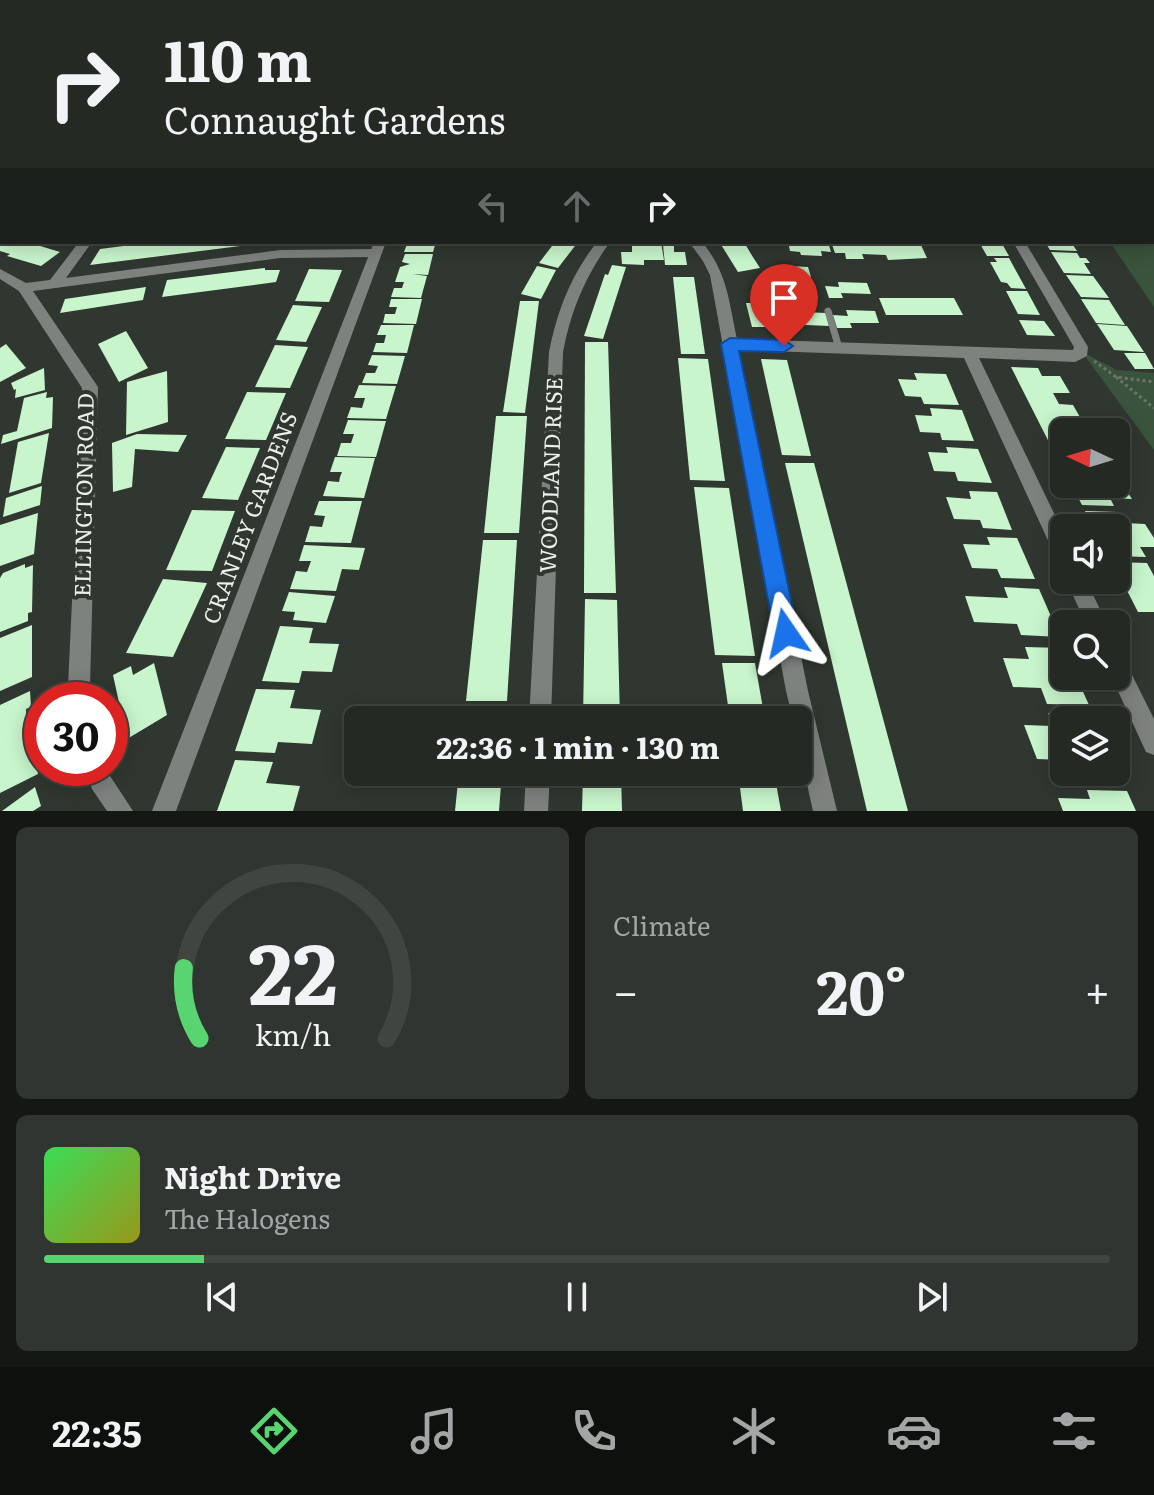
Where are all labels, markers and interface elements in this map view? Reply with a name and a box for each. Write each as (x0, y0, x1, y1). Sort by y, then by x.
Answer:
text: 110 m (164, 16, 312, 99)
icon: right (32, 32, 136, 136)
text: Connaught Gardens (164, 92, 505, 145)
icon: left (471, 184, 515, 228)
icon: ahead (555, 184, 599, 228)
icon: right (639, 184, 683, 228)
pin (750, 264, 818, 346)
icon: arrive (762, 276, 806, 320)
street label: WOODLAND RISE (530, 377, 569, 573)
street label: ELLINGTON ROAD (64, 393, 101, 597)
street label: CRANLEY GARDENS (193, 407, 304, 628)
north arrow (1050, 418, 1130, 498)
map controls (1050, 418, 1130, 786)
button: sound (1050, 514, 1130, 594)
position arrow (744, 591, 828, 675)
button: search (1050, 610, 1130, 690)
speed limit sign: 30 (24, 682, 128, 786)
button: layers (1050, 706, 1130, 786)
text: 22:36 · 1 min · 130 m (436, 724, 720, 768)
text: Climate (613, 905, 711, 944)
text: 22 (248, 907, 337, 1031)
text: 20° (816, 944, 907, 1033)
text: − (613, 956, 639, 1022)
text: + (1084, 956, 1110, 1022)
text: km/h (254, 1012, 331, 1055)
text: Night Drive (164, 1154, 341, 1198)
text: The Halogens (164, 1198, 330, 1237)
icon: previous (200, 1275, 244, 1319)
icon: pause (555, 1275, 599, 1319)
icon: next (910, 1275, 954, 1319)
icon: directions (246, 1403, 302, 1459)
icon: music (406, 1403, 462, 1459)
icon: phone (566, 1403, 622, 1459)
icon: climate (726, 1403, 782, 1459)
icon: car (886, 1403, 942, 1459)
icon: filters (1046, 1403, 1102, 1459)
text: 22:35 (52, 1405, 142, 1458)

